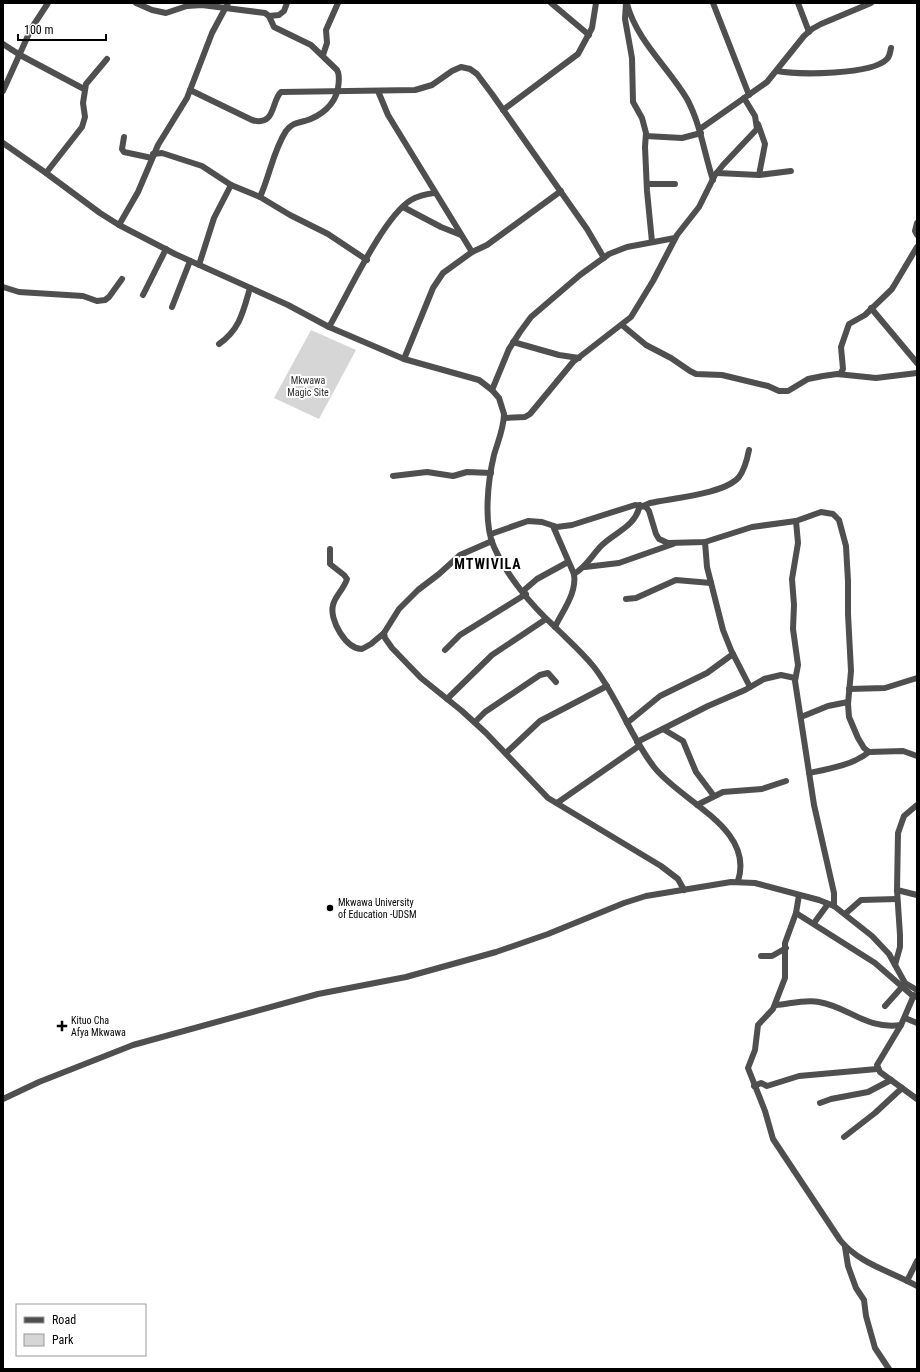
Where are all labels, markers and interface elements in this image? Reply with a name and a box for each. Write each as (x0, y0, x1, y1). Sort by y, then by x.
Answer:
scale bar (18, 16, 106, 42)
text: 100 m (24, 23, 54, 37)
park label: Mkwawa Magic Site (287, 375, 329, 398)
district label: MTWIVILA (454, 556, 522, 572)
place label: Mkwawa University of Education -UDSM (338, 897, 417, 920)
marker: Mkwawa University of Education -UDSM (325, 903, 335, 913)
place label: Kituo Cha Afya Mkwawa (71, 1015, 126, 1038)
marker: Kituo Cha Afya Mkwawa (56, 1020, 68, 1032)
legend (16, 1304, 146, 1356)
text: Road (52, 1313, 76, 1327)
text: Park (52, 1333, 74, 1347)

